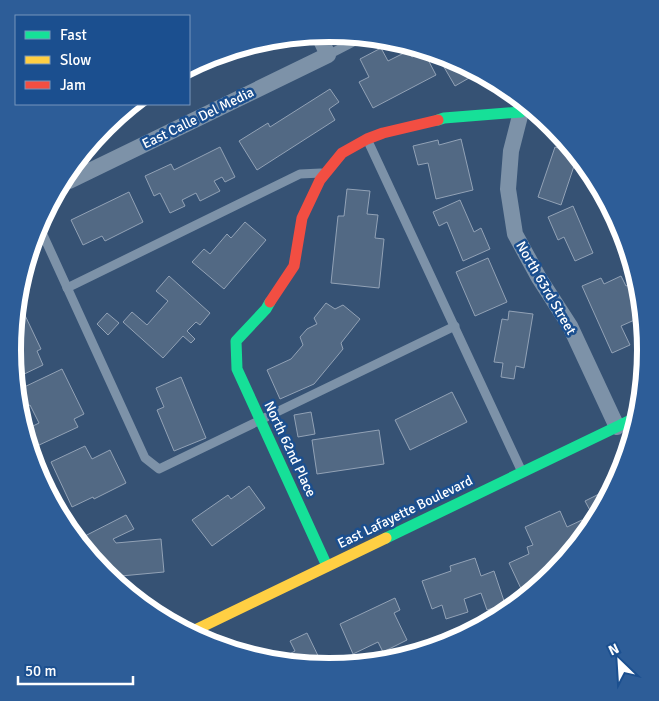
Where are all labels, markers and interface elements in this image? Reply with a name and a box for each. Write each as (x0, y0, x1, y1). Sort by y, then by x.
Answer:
legend (15, 15, 190, 105)
text: Fast (60, 26, 87, 44)
text: Slow (60, 51, 91, 69)
text: Jam (60, 76, 86, 94)
street label: East Calle Del Media (139, 84, 257, 152)
street label: North 63rd Street (512, 238, 580, 338)
street label: North 62nd Place (260, 398, 320, 500)
street label: East Lafayette Boulevard (335, 472, 475, 552)
north arrow (594, 636, 644, 686)
text: N (606, 640, 622, 659)
scale bar (18, 654, 132, 686)
text: 50 m (25, 662, 56, 680)

